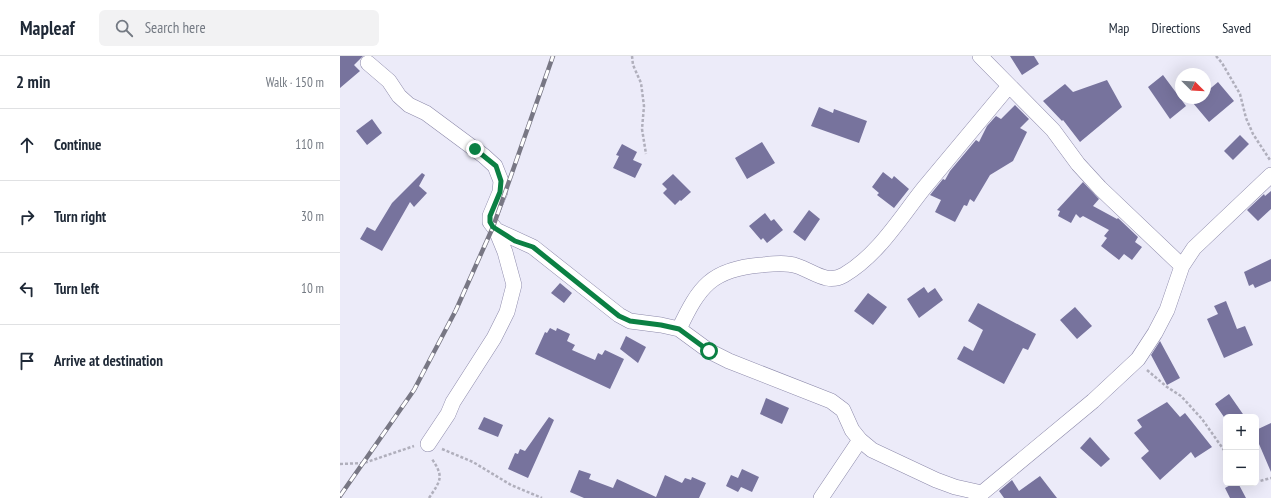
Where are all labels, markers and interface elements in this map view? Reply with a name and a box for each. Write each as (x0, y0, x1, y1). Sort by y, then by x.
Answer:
search box (99, 10, 379, 46)
text: Mapleaf (20, 16, 75, 40)
icon: search (113, 17, 135, 39)
text: Search here (145, 18, 206, 37)
text: Map (1109, 19, 1129, 37)
text: Directions (1151, 19, 1200, 37)
text: Saved (1222, 19, 1251, 37)
north arrow (1175, 68, 1211, 104)
text: 2 min (16, 71, 50, 93)
text: Walk · 150 m (266, 74, 324, 91)
icon: ahead (16, 134, 38, 156)
text: Continue (54, 135, 101, 154)
text: 110 m (295, 136, 324, 153)
route end (466, 140, 484, 158)
icon: right (16, 206, 38, 228)
text: Turn right (54, 207, 106, 226)
text: 30 m (301, 208, 324, 225)
icon: left (16, 278, 38, 300)
text: Turn left (54, 279, 99, 298)
text: 10 m (301, 280, 324, 297)
route start (700, 342, 718, 360)
icon: arrive (16, 350, 38, 372)
text: Arrive at destination (54, 351, 163, 370)
map controls (1223, 414, 1259, 486)
button: + (1223, 414, 1259, 450)
button: − (1223, 450, 1259, 486)

